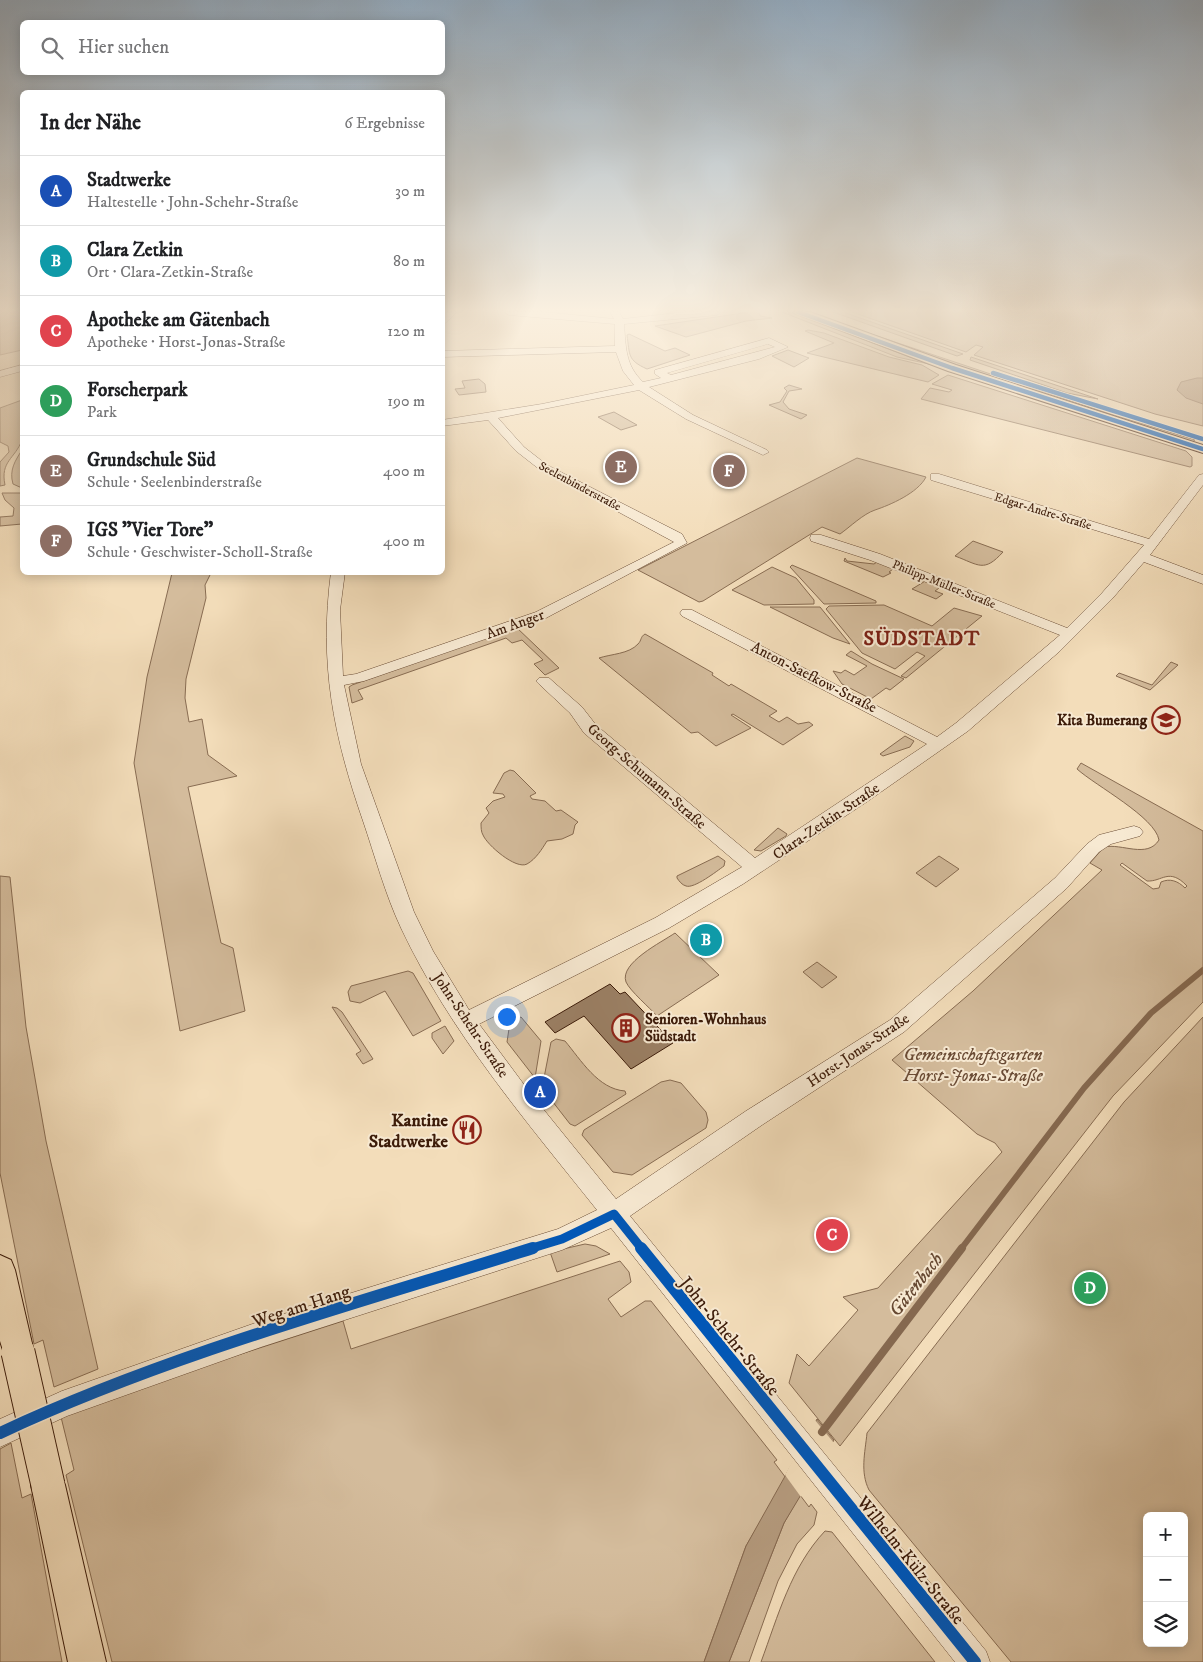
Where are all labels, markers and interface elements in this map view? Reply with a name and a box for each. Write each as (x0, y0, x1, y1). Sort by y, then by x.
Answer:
search box (20, 20, 445, 75)
icon: search (38, 34, 66, 62)
text: Hier suchen (78, 36, 169, 59)
text: In der Nähe (40, 110, 141, 136)
text: 6 Ergebnisse (344, 113, 425, 133)
text: Stadtwerke (87, 169, 171, 192)
text: A (51, 181, 61, 201)
text: 30 m (395, 181, 425, 201)
text: Haltestelle · John-Schehr-Straße (87, 192, 298, 212)
text: Clara Zetkin (87, 239, 183, 262)
text: B (51, 251, 61, 271)
text: 80 m (393, 251, 425, 271)
text: Ort · Clara-Zetkin-Straße (87, 262, 253, 282)
text: Apotheke am Gätenbach (87, 309, 270, 332)
text: C (51, 321, 61, 341)
text: 120 m (387, 321, 425, 341)
text: Apotheke · Horst-Jonas-Straße (87, 332, 285, 352)
text: Forscherpark (87, 379, 188, 402)
text: D (50, 391, 62, 411)
text: 190 m (387, 391, 425, 411)
text: Park (87, 402, 117, 422)
pin: E (605, 448, 637, 486)
text: Grundschule Süd (87, 449, 216, 472)
pin: F (713, 452, 745, 490)
street label: Seelenbinderstraße (536, 458, 624, 514)
text: E (50, 461, 62, 481)
text: 400 m (383, 461, 425, 481)
text: Schule · Seelenbinderstraße (87, 472, 262, 492)
street label: Edgar-Andre-Straße (992, 490, 1093, 533)
text: IGS "Vier Tore" (87, 519, 213, 542)
text: F (51, 531, 61, 551)
text: 400 m (383, 531, 425, 551)
text: Schule · Geschwister-Scholl-Straße (87, 542, 313, 562)
street label: Philipp-Müller-Straße (890, 557, 998, 612)
street label: Am Anger (483, 605, 547, 644)
district label: SÜDSTADT (864, 626, 980, 652)
street label: Anton-Saefkow-Straße (748, 637, 880, 717)
school or university icon: Kita Bumerang (1151, 705, 1181, 735)
place label: Kita Bumerang (1057, 711, 1148, 730)
street label: Georg-Schumann-Straße (583, 719, 710, 833)
street label: Clara-Zetkin-Straße (769, 779, 883, 864)
pin: B (690, 921, 722, 959)
street label: John-Schehr-Straße (427, 968, 513, 1081)
your location (494, 1004, 520, 1030)
street label: Horst-Jonas-Straße (804, 1009, 913, 1092)
place label: Senioren-Wohnhaus Südstadt (645, 1010, 766, 1046)
building icon: Senioren-Wohnhaus Südstadt (611, 1013, 641, 1043)
park label: Gemeinschaftsgarten Horst-Jonas-Straße (902, 1044, 1043, 1087)
pin: A (524, 1073, 556, 1111)
place label: Kantine Stadtwerke (369, 1110, 449, 1153)
restaurant icon: Kantine Stadtwerke (452, 1115, 482, 1145)
pin: C (816, 1216, 848, 1254)
water label: Gätenbach (884, 1248, 948, 1321)
pin: D (1074, 1269, 1106, 1307)
street label: John-Schehr-Straße (673, 1271, 784, 1401)
street label: Weg am Hang (249, 1281, 353, 1333)
street label: Wilhelm-Külz-Straße (851, 1491, 969, 1629)
map controls (1143, 1512, 1188, 1647)
button: + (1143, 1512, 1188, 1557)
button: − (1143, 1557, 1188, 1602)
button: layers (1143, 1602, 1188, 1647)

